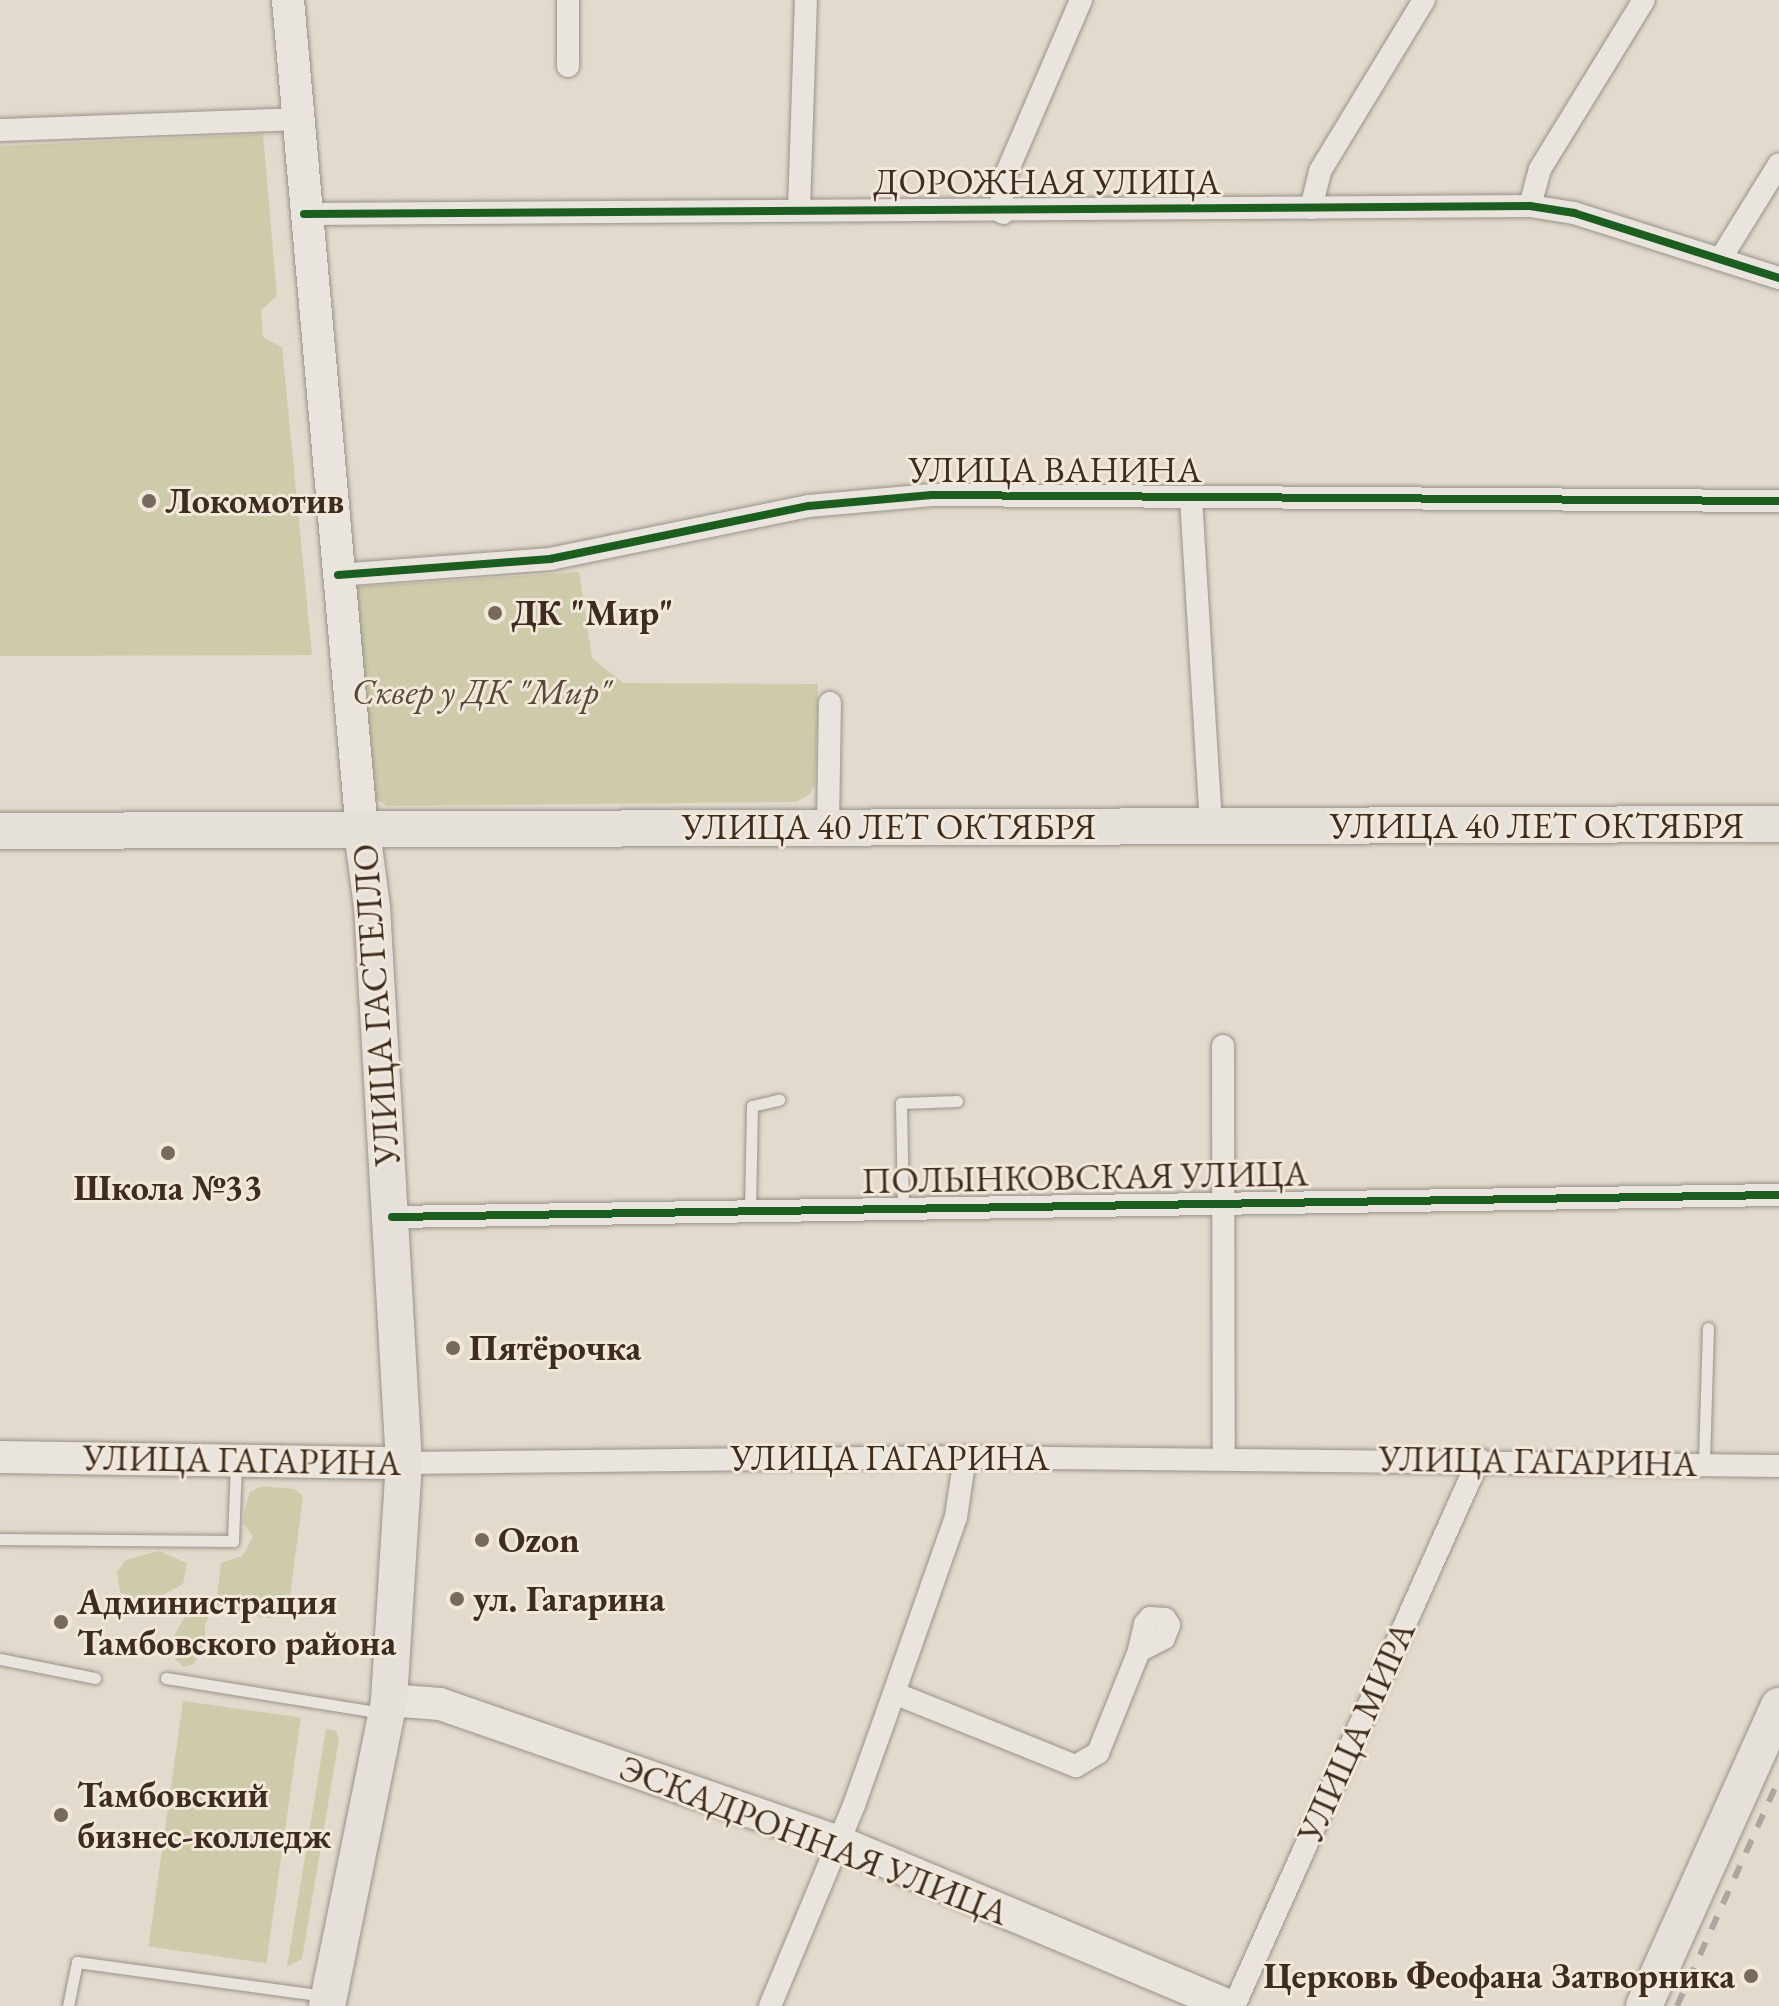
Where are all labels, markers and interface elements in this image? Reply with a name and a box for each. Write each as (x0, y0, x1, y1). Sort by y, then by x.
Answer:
street label: ДОРОЖНАЯ УЛИЦА (873, 160, 1221, 204)
street label: УЛИЦА ВАНИНА (908, 448, 1202, 492)
place label: Локомотив (165, 479, 344, 523)
marker: Локомотив (140, 492, 158, 510)
place label: ДК "Мир" (511, 591, 673, 635)
marker: ДК "Мир" (486, 604, 504, 622)
park label: Сквер у ДК "Мир" (352, 670, 610, 714)
street label: УЛИЦА 40 ЛЕТ ОКТЯБРЯ (1330, 804, 1744, 848)
street label: УЛИЦА 40 ЛЕТ ОКТЯБРЯ (682, 805, 1096, 849)
street label: УЛИЦА ГАСТЕЛЛО (343, 842, 409, 1168)
marker: Школа №33 (159, 1144, 177, 1162)
street label: ПОЛЫНКОВСКАЯ УЛИЦА (861, 1152, 1309, 1202)
place label: Школа №33 (74, 1166, 262, 1210)
place label: Пятёрочка (469, 1326, 641, 1370)
marker: Пятёрочка (444, 1339, 462, 1357)
street label: УЛИЦА ГАГАРИНА (82, 1436, 402, 1484)
street label: УЛИЦА ГАГАРИНА (731, 1436, 1049, 1480)
street label: УЛИЦА ГАГАРИНА (1378, 1437, 1698, 1485)
place label: Ozon (498, 1518, 580, 1562)
marker: Ozon (473, 1531, 491, 1549)
place label: ул. Гагарина (473, 1577, 665, 1621)
place label: Администрация Тамбовского района (77, 1579, 396, 1664)
marker: ул. Гагарина (448, 1590, 466, 1608)
marker: Администрация Тамбовского района (52, 1613, 70, 1631)
street label: УЛИЦА МИРА (1288, 1615, 1424, 1849)
street label: ЭСКАДРОННАЯ УЛИЦА (614, 1746, 1014, 1934)
place label: Тамбовский бизнес-колледж (77, 1772, 332, 1857)
marker: Тамбовский бизнес-колледж (52, 1806, 70, 1824)
place label: Церковь Феофана Затворника (1263, 1954, 1735, 1998)
marker: Церковь Феофана Затворника (1742, 1967, 1760, 1985)

